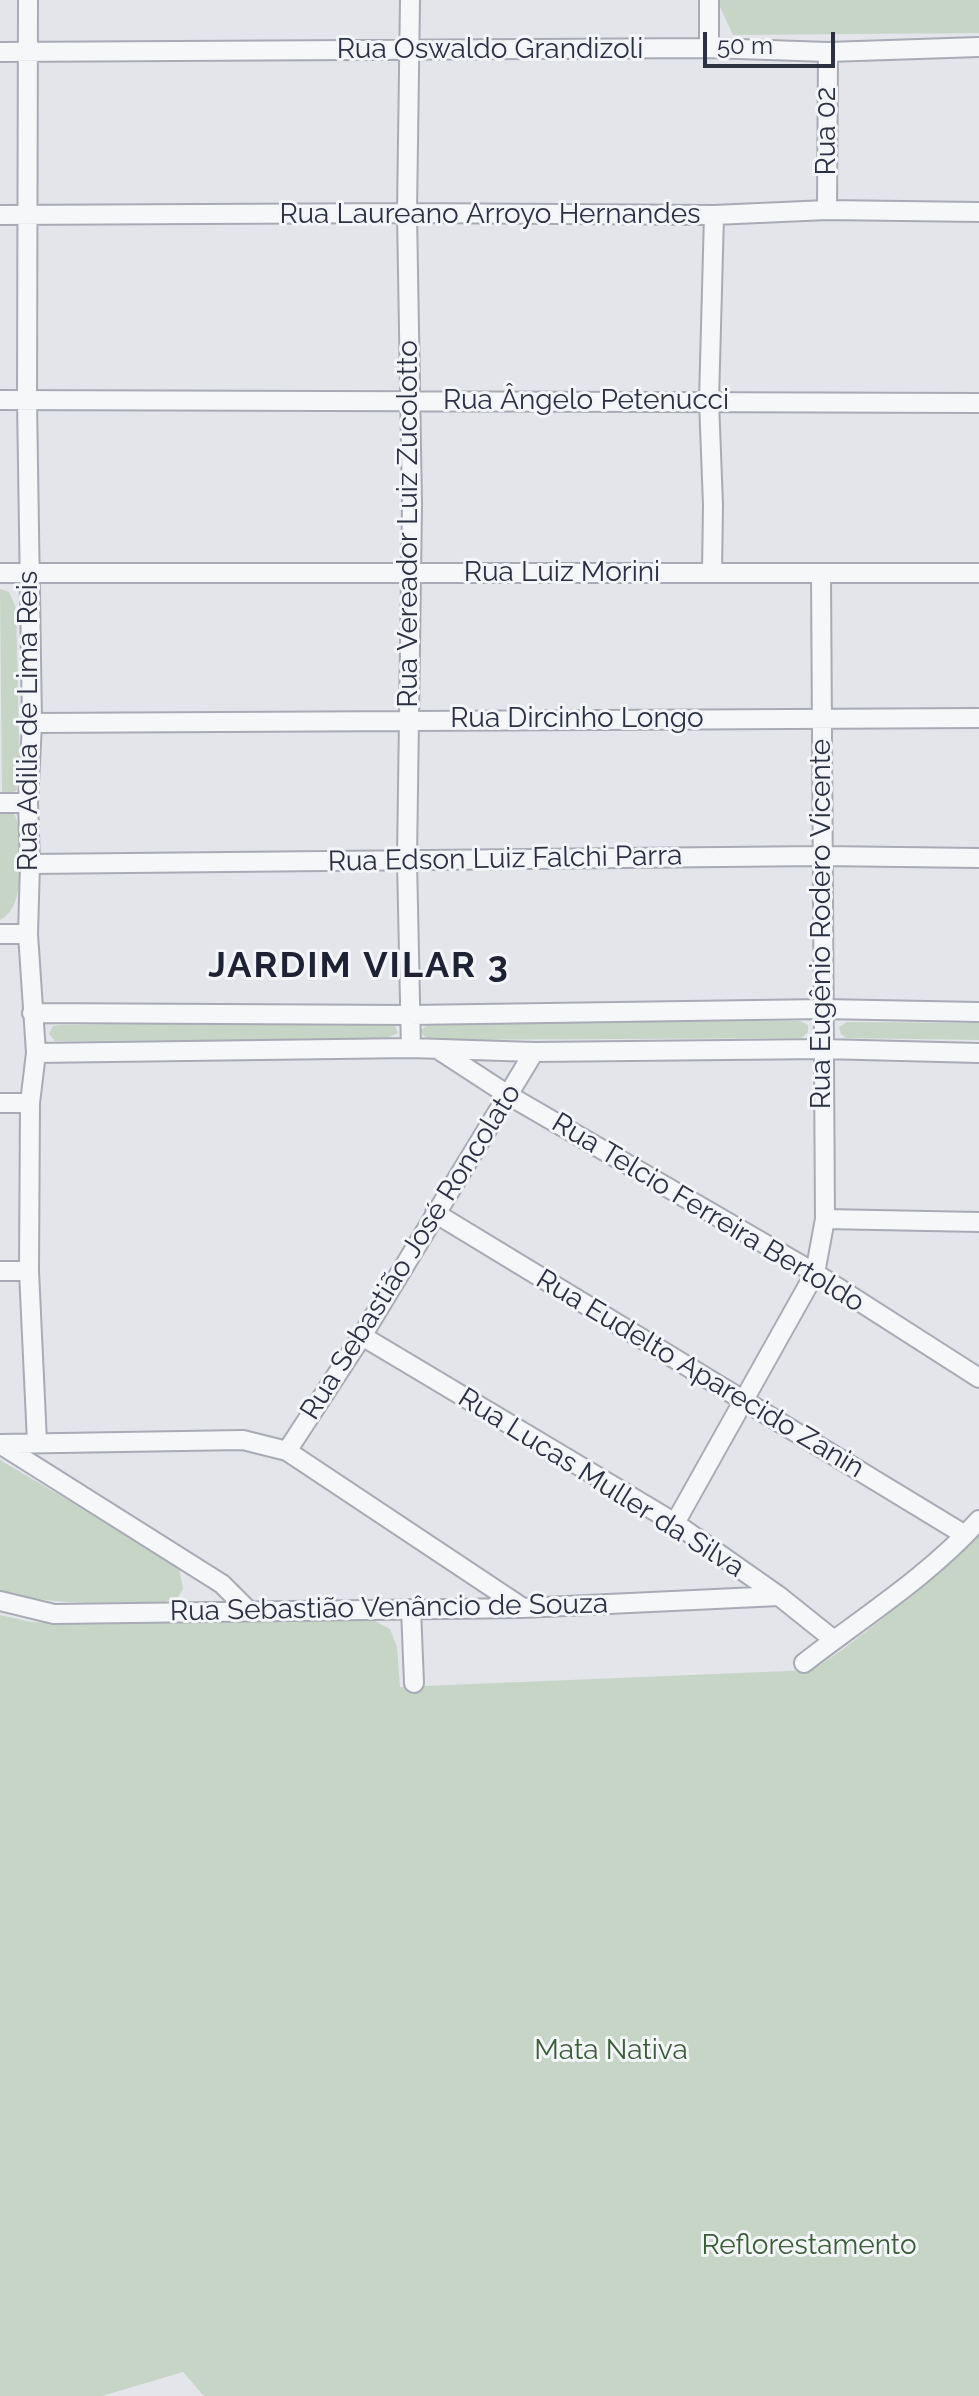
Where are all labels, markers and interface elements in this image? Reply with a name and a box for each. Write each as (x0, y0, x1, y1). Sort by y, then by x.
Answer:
scale bar (707, 16, 839, 66)
text: 50 m (717, 31, 773, 60)
street label: Rua Oswaldo Grandizoli (337, 33, 643, 67)
street label: Rua 02 (810, 87, 844, 175)
street label: Rua Laureano Arroyo Hernandes (279, 198, 701, 232)
street label: Rua Vereador Luiz Zucolotto (392, 340, 426, 708)
street label: Rua Ângelo Petenucci (443, 384, 729, 418)
street label: Rua Luiz Morini (464, 556, 660, 590)
street label: Rua Adilia de Lima Reis (12, 571, 46, 871)
street label: Rua Dircinho Longo (450, 702, 704, 736)
street label: Rua Eugênio Rodero Vicente (805, 739, 839, 1109)
street label: Rua Edson Luiz Falchi Parra (327, 839, 683, 879)
district label: JARDIM VILAR 3 (208, 944, 510, 988)
street label: Rua Sebastião José Roncolato (294, 1078, 528, 1426)
street label: Rua Telcio Ferreira Bertoldo (546, 1106, 870, 1320)
street label: Rua Eudelto Aparecido Zanin (530, 1263, 870, 1485)
street label: Rua Lucas Muller da Silva (452, 1381, 750, 1585)
street label: Rua Sebastião Venâncio de Souza (170, 1587, 608, 1629)
park label: Mata Nativa (534, 2034, 688, 2068)
park label: Reflorestamento (701, 2229, 917, 2263)

